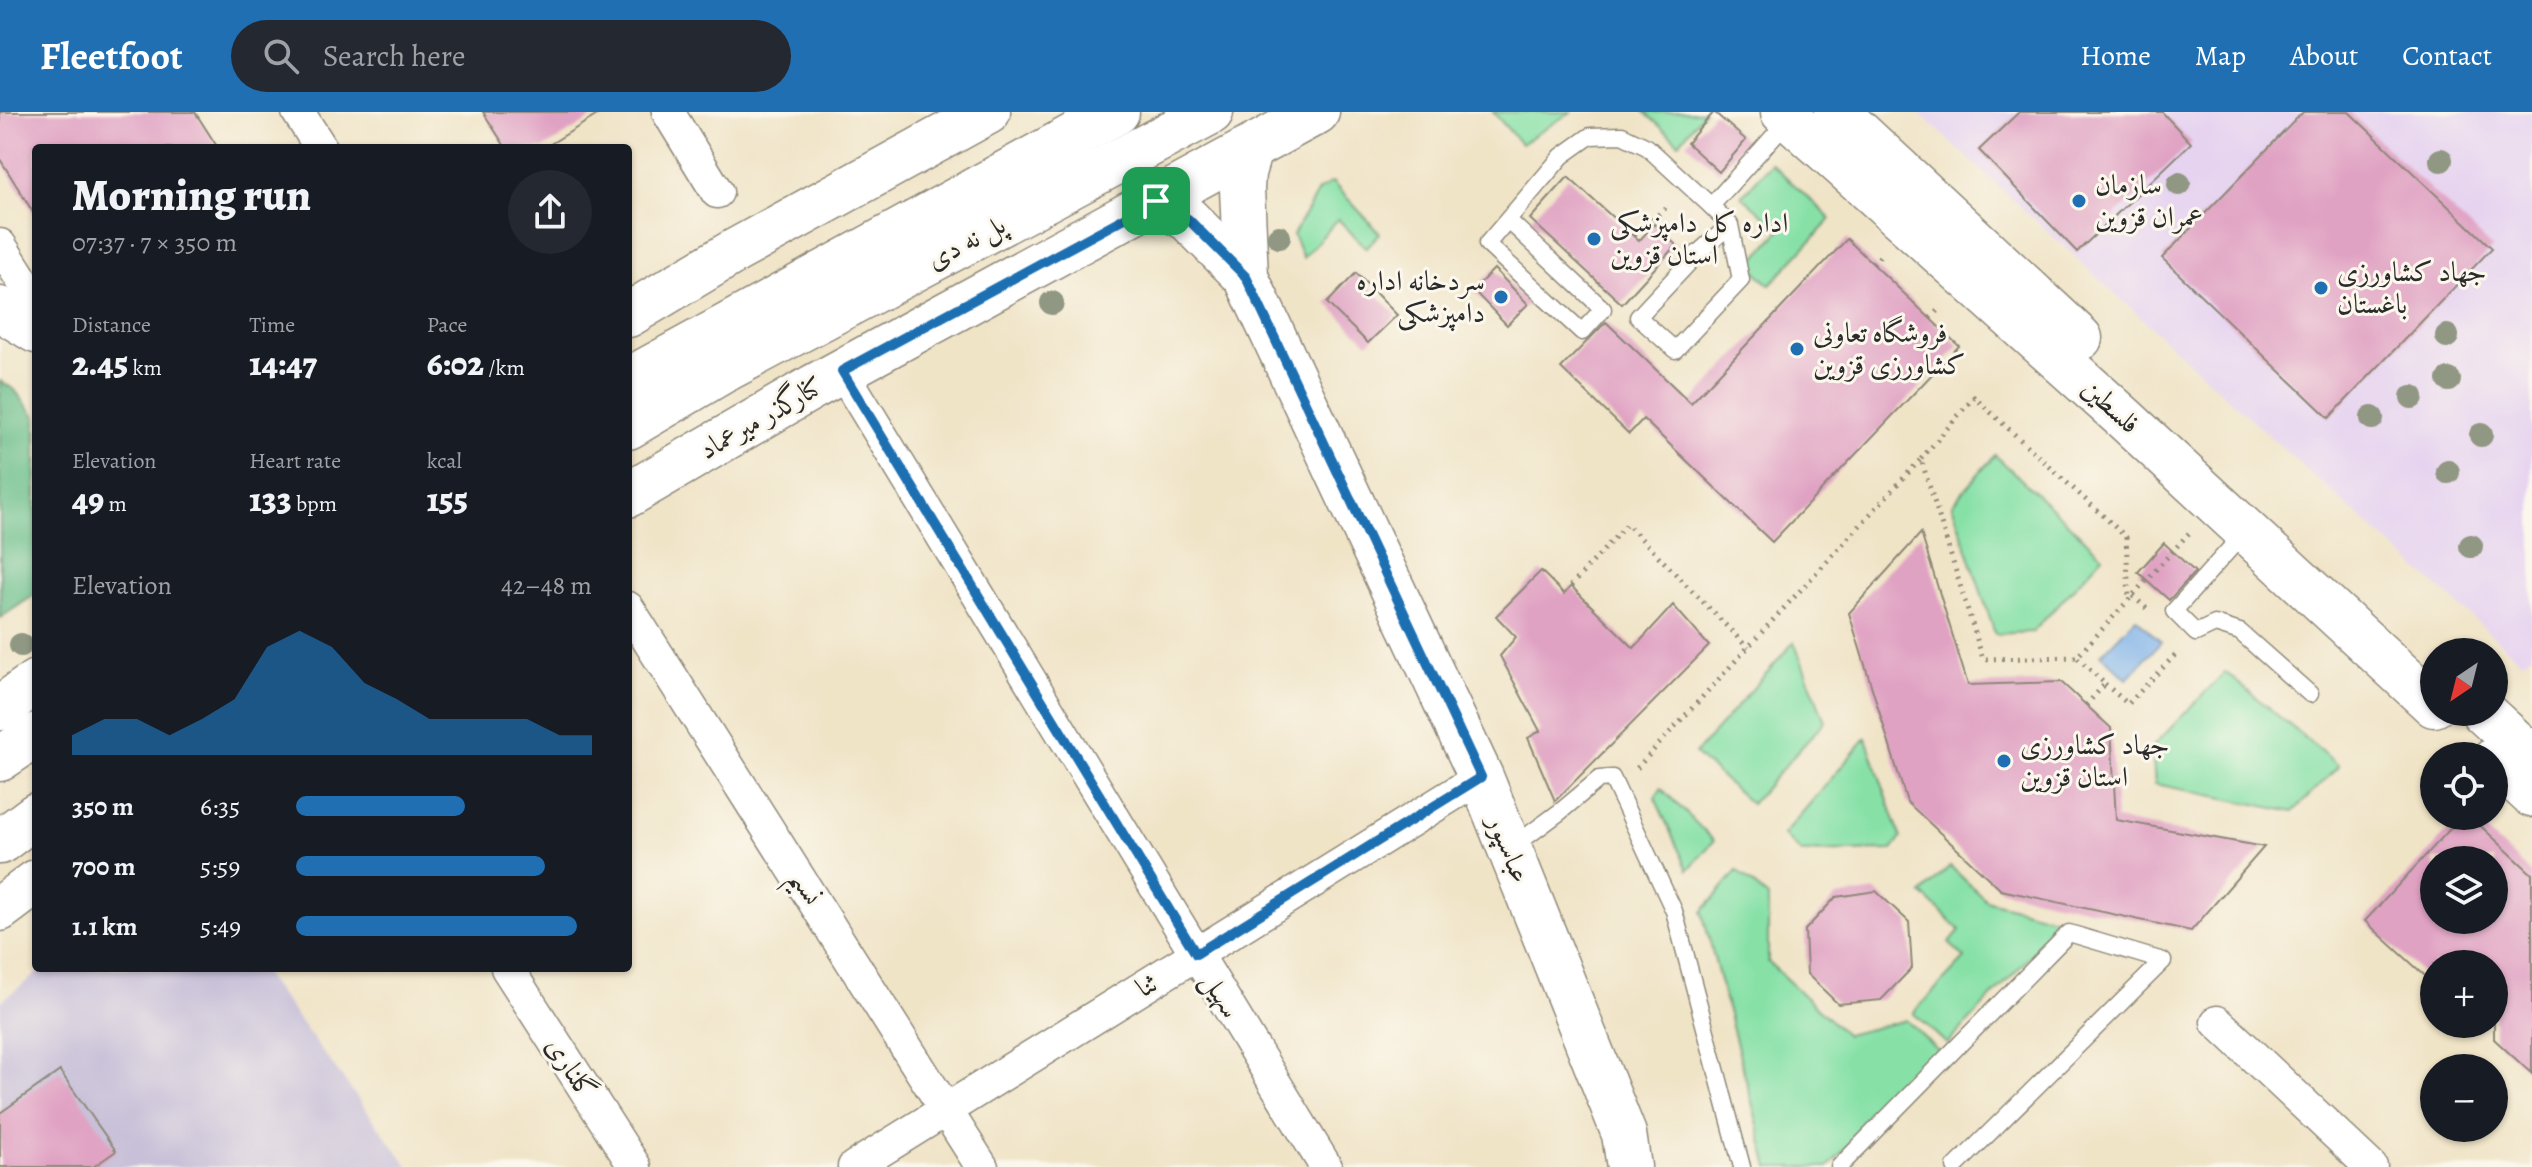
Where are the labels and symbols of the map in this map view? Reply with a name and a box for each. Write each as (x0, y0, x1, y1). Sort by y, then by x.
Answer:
place label: سازمان عمران قزوین (2095, 166, 2203, 236)
pin (1122, 167, 1190, 235)
marker: سازمان عمران قزوین (2070, 192, 2088, 210)
place label: اداره کل دامپزشکی استان قزوین (1610, 204, 1788, 274)
street label: پل نه دی (920, 205, 1014, 279)
marker: اداره کل دامپزشکی استان قزوین (1585, 230, 1603, 248)
place label: جهاد کشاورزی باغستان (2337, 253, 2487, 323)
place label: سردخانه اداره دامپزشکی (1356, 262, 1485, 332)
marker: جهاد کشاورزی باغستان (2312, 279, 2330, 297)
marker: سردخانه اداره دامپزشکی (1492, 288, 1510, 306)
place label: فروشگاه تعاونی کشاورزی قزوین (1813, 314, 1965, 384)
marker: فروشگاه تعاونی کشاورزی قزوین (1788, 340, 1806, 358)
street label: کنارگذر میرعماد (692, 366, 830, 469)
street label: فلسطین (2074, 370, 2148, 442)
north arrow (2420, 638, 2508, 726)
place label: جهاد کشاورزی استان قزوین (2020, 726, 2170, 796)
marker: جهاد کشاورزی استان قزوین (1995, 752, 2013, 770)
street label: عباسپور (1477, 807, 1540, 889)
street label: نسیم (774, 862, 832, 916)
street label: ثنا (1128, 964, 1166, 1006)
street label: سهیل (1193, 965, 1249, 1025)
street label: گلناری (537, 1029, 605, 1107)

